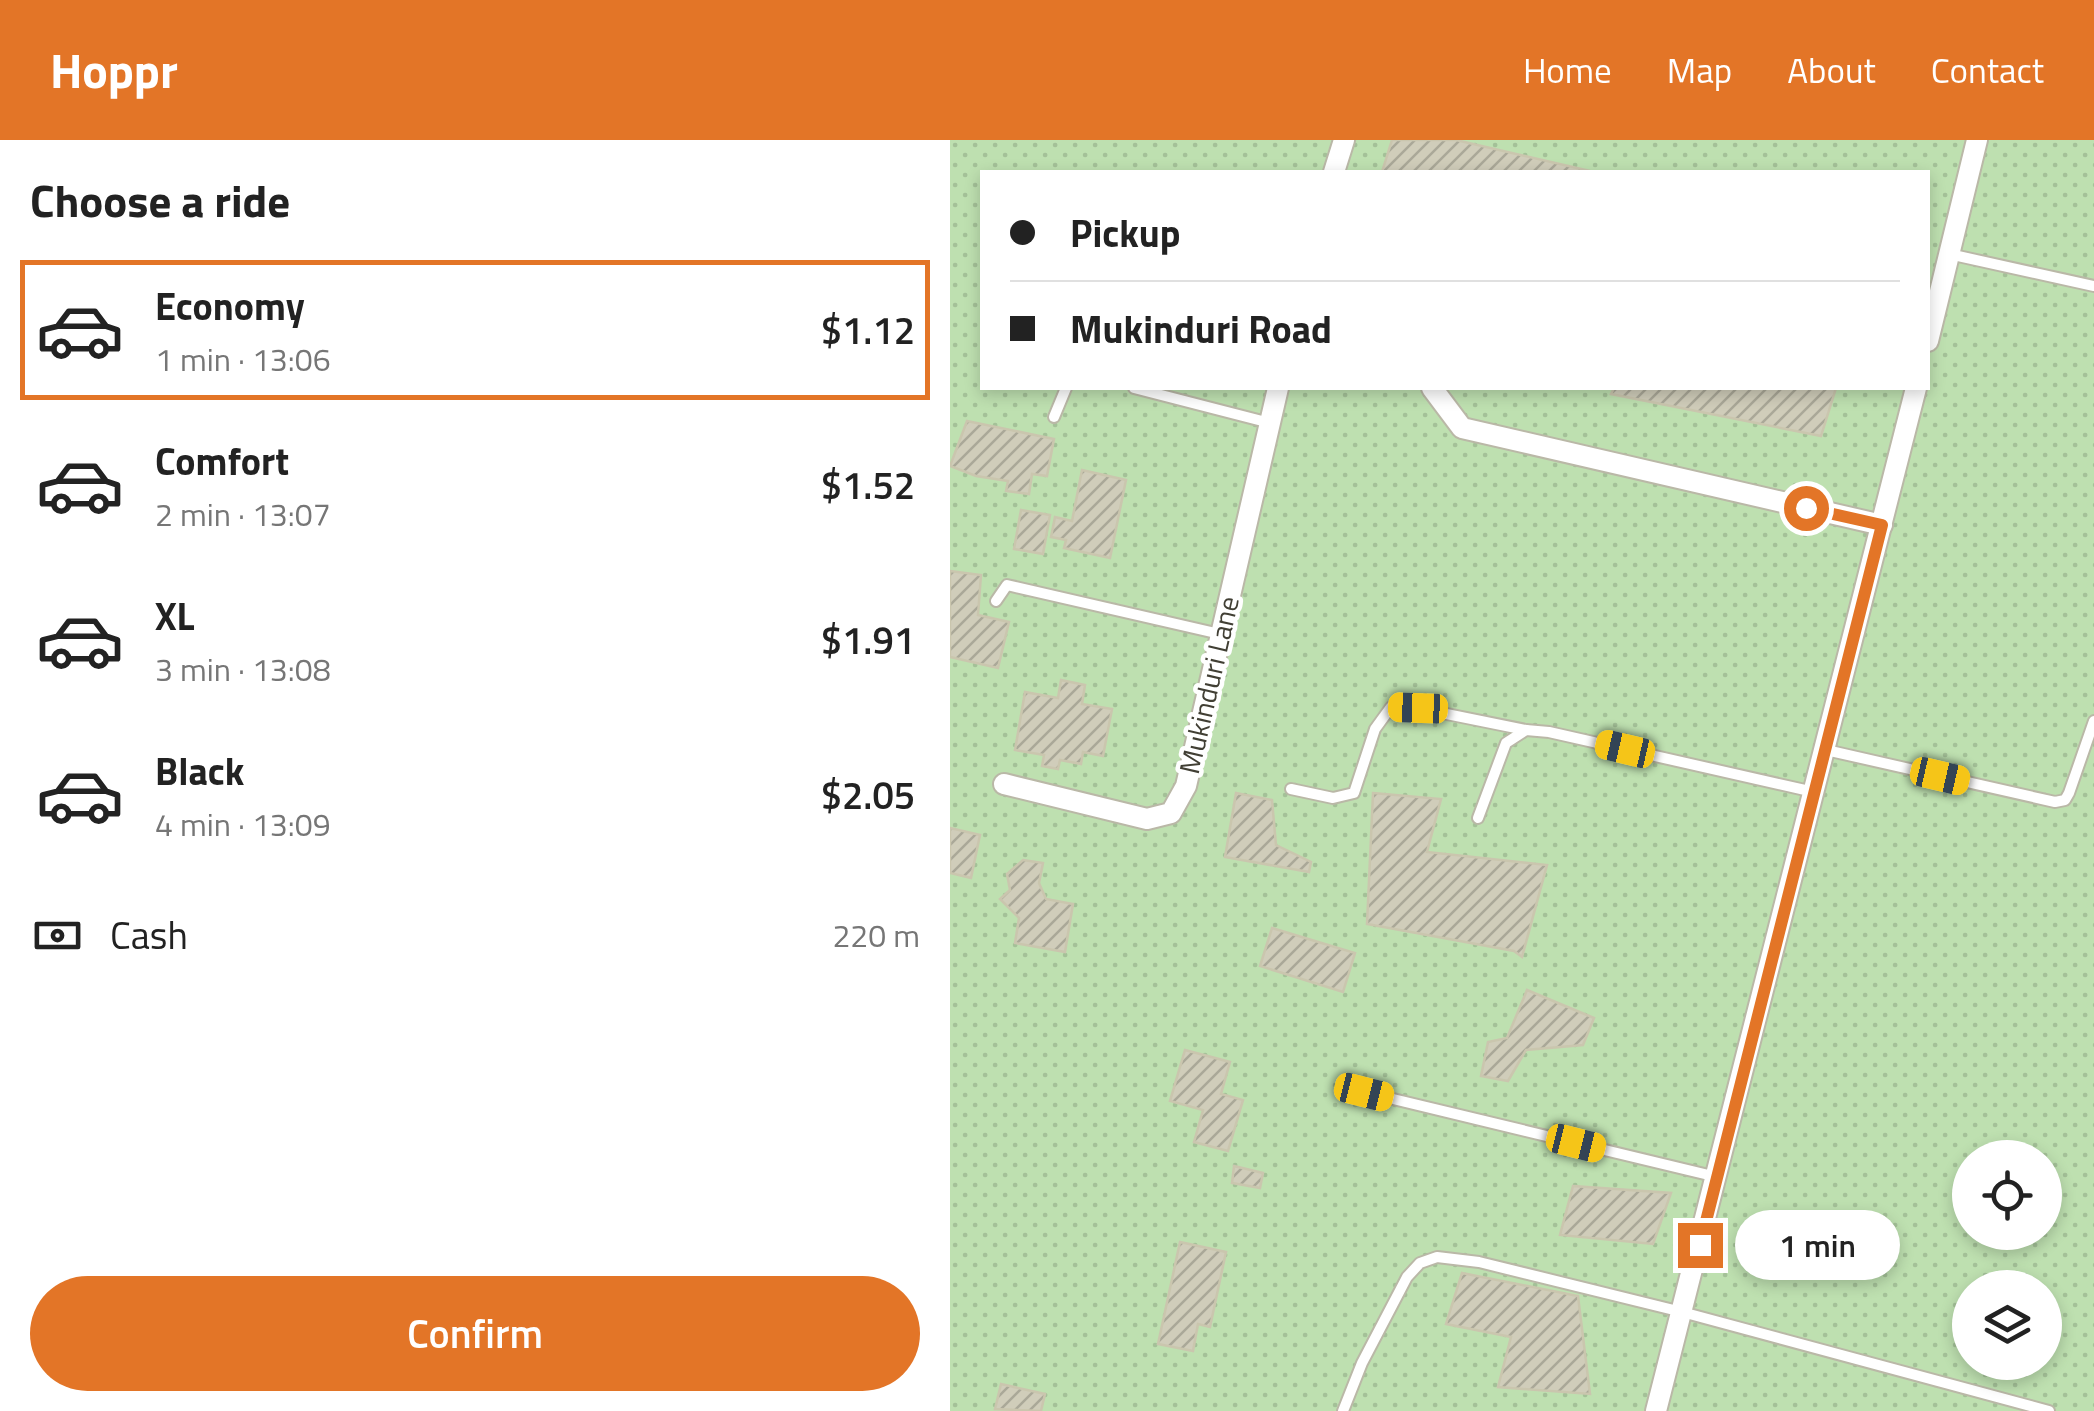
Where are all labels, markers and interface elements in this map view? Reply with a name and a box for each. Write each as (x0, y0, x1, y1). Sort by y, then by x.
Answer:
text: Hoppr (50, 34, 178, 107)
text: Home (1523, 43, 1612, 97)
text: Map (1667, 43, 1732, 97)
text: About (1787, 43, 1876, 97)
text: Contact (1931, 43, 2044, 97)
text: Choose a ride (30, 166, 290, 234)
text: Pickup (1070, 204, 1180, 262)
text: Economy (155, 277, 305, 335)
icon: car (35, 285, 125, 375)
text: Mukinduri Road (1070, 300, 1332, 358)
text: $1.12 (821, 301, 915, 359)
text: 1 min · 13:06 (155, 335, 331, 383)
text: Comfort (155, 432, 289, 490)
icon: car (35, 440, 125, 530)
text: $1.52 (821, 456, 915, 514)
route start (1784, 486, 1829, 531)
text: 2 min · 13:07 (155, 490, 331, 538)
text: XL (155, 587, 195, 645)
street label: Mukinduri Lane (1167, 592, 1250, 778)
icon: car (35, 595, 125, 685)
text: $1.91 (821, 611, 915, 669)
text: 3 min · 13:08 (155, 645, 331, 693)
car (1387, 692, 1449, 724)
car (1592, 728, 1658, 770)
text: Black (155, 742, 244, 800)
icon: car (35, 750, 125, 840)
car (1907, 755, 1973, 797)
text: $2.05 (821, 766, 915, 824)
text: 4 min · 13:09 (155, 800, 331, 848)
text: Cash (110, 906, 188, 964)
icon: cash (30, 908, 85, 963)
text: 220 m (832, 911, 920, 959)
car (1331, 1070, 1397, 1114)
car (1543, 1121, 1609, 1165)
map controls (1952, 1140, 2062, 1380)
button: locate (1952, 1140, 2062, 1250)
callout: 1 min (1735, 1210, 1900, 1280)
text: 1 min (1779, 1221, 1856, 1269)
route end (1678, 1223, 1723, 1268)
button: layers (1952, 1270, 2062, 1380)
button: Confirm (30, 1276, 920, 1391)

